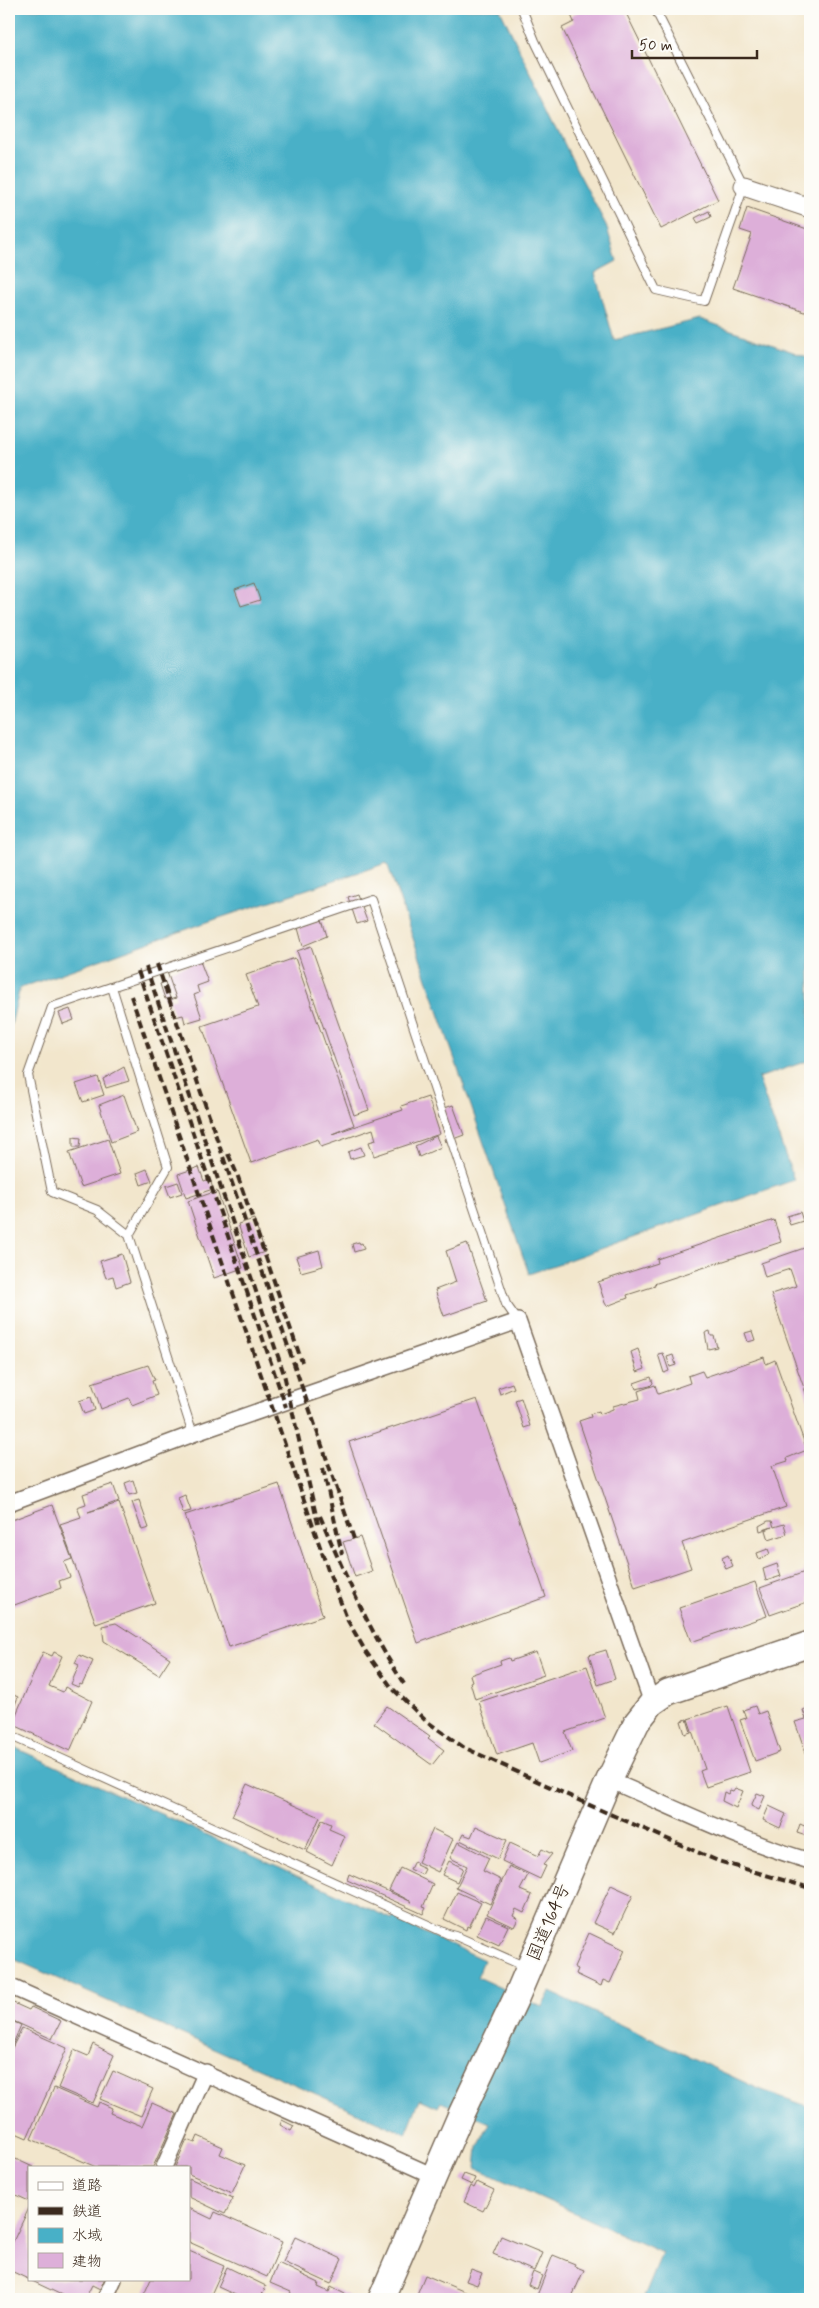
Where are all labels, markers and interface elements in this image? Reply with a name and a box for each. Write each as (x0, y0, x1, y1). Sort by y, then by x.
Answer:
scale bar (632, 28, 756, 60)
text: 50 m (639, 36, 673, 56)
street label: 国道164号 (522, 1880, 576, 1965)
legend (28, 2166, 190, 2280)
text: 道路 (72, 2176, 102, 2196)
text: 鉄道 (72, 2202, 102, 2222)
text: 水域 (72, 2226, 102, 2246)
text: 建物 (72, 2252, 102, 2272)

